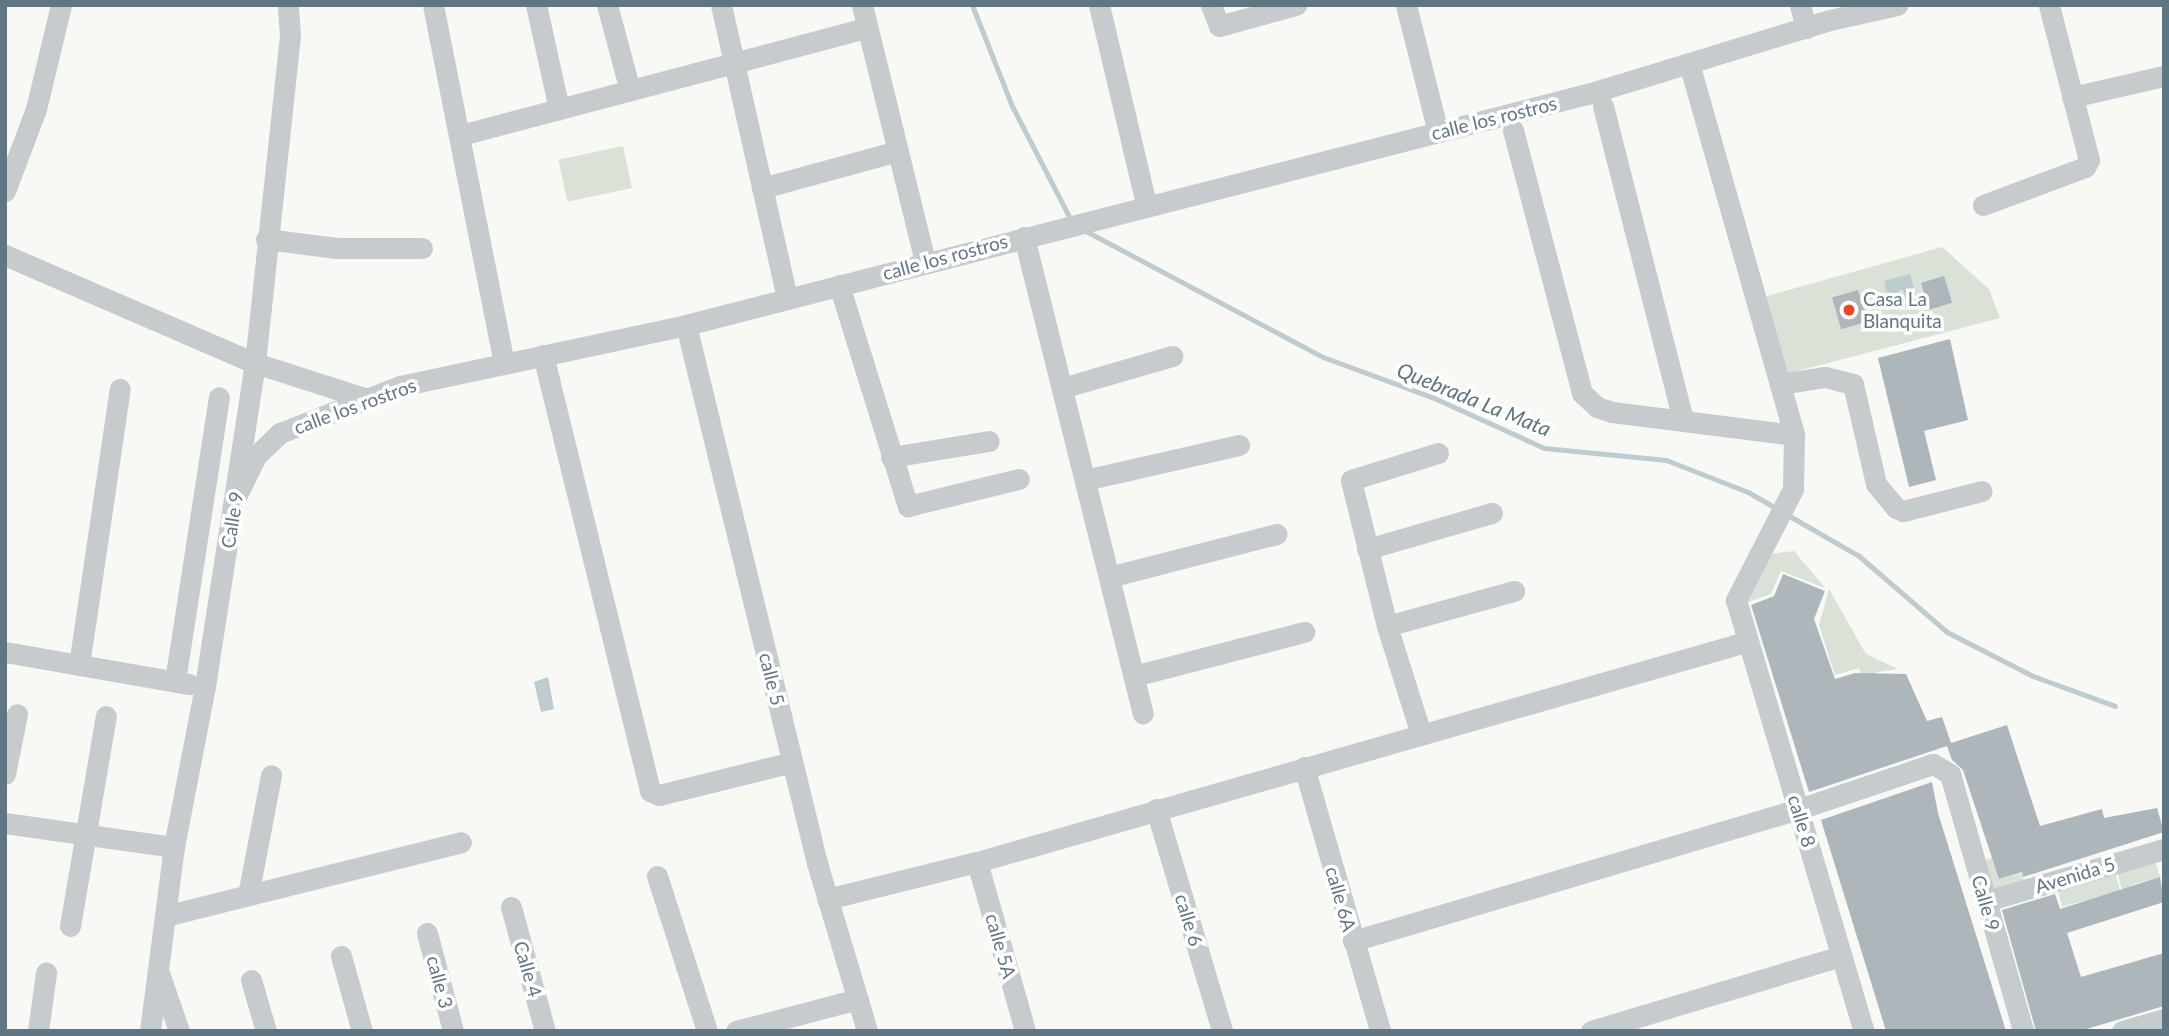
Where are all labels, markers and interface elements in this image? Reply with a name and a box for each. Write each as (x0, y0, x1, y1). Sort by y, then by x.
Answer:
street label: calle los rostros (1429, 91, 1559, 145)
street label: calle los rostros (880, 229, 1010, 285)
place label: Casa La Blanquita (1863, 288, 1942, 332)
marker: Casa La Blanquita (1841, 302, 1857, 318)
water label: Quebrada La Mata (1393, 357, 1555, 441)
street label: calle los rostros (291, 373, 419, 439)
street label: Calle 9 (216, 490, 248, 550)
street label: calle 5 (754, 650, 790, 708)
street label: calle 8 (1783, 792, 1821, 850)
street label: Avenida 5 (2032, 852, 2118, 898)
street label: calle 6A (1321, 864, 1361, 934)
street label: Calle 9 (1967, 872, 2005, 934)
street label: calle 6 (1170, 891, 1208, 949)
street label: calle 5A (981, 911, 1021, 981)
street label: Calle 4 (509, 938, 547, 1000)
street label: calle 3 (422, 953, 458, 1011)

